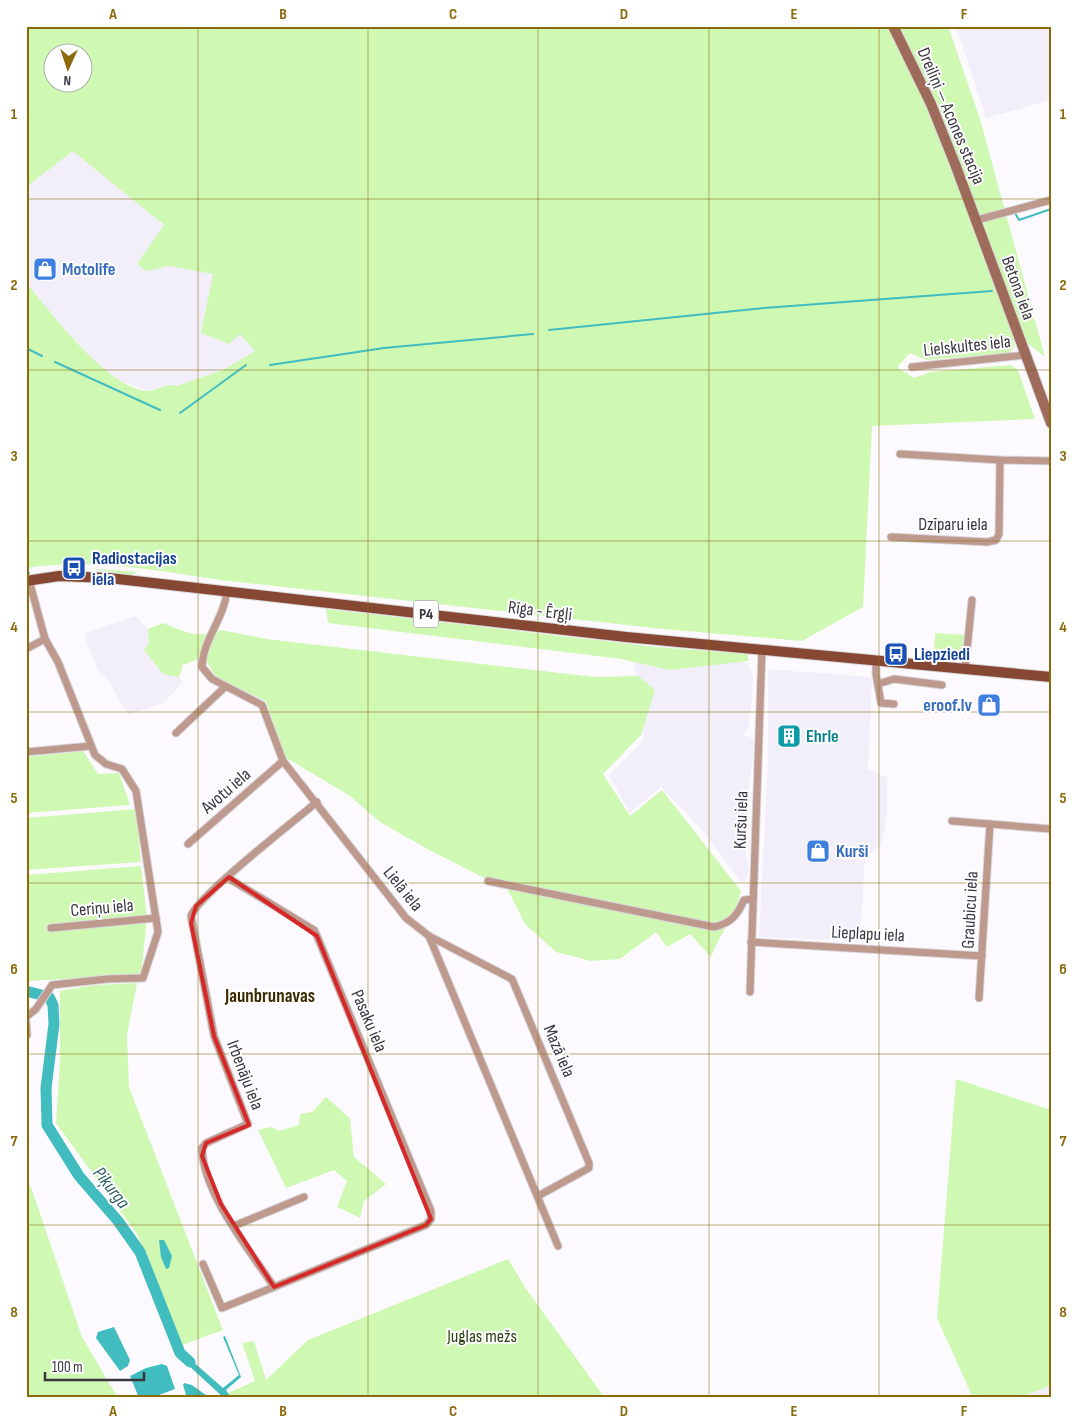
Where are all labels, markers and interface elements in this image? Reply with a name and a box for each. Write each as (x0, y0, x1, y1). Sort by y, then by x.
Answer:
text: A (108, 5, 117, 24)
text: B (279, 5, 287, 24)
text: C (449, 5, 457, 24)
text: D (620, 5, 628, 24)
text: E (791, 5, 798, 24)
text: F (961, 5, 968, 24)
north arrow (42, 42, 92, 92)
street label: Dreiliņi — Acones stacija (913, 45, 989, 188)
text: N (63, 72, 72, 89)
text: 1 (11, 105, 18, 124)
text: 1 (1060, 105, 1067, 124)
street label: Betona iela (997, 253, 1039, 323)
shop icon: Motolife (32, 256, 58, 282)
place label: Motolife (62, 259, 115, 280)
text: 2 (10, 276, 18, 295)
text: 2 (1059, 276, 1067, 295)
street label: Lielskultes iela (922, 331, 1012, 361)
text: 3 (10, 447, 18, 466)
text: 3 (1059, 447, 1067, 466)
street label: Dzīparu iela (918, 514, 988, 535)
place label: Radiostacijas iela (92, 548, 177, 590)
bus stop icon: Radiostacijas iela (61, 555, 87, 581)
street label: Rīga - Ērgļi (507, 597, 573, 625)
road number: P4 (414, 600, 438, 628)
text: 4 (10, 618, 18, 637)
text: 4 (1059, 618, 1067, 637)
bus stop icon: Liepziedi (883, 641, 909, 667)
place label: Liepziedi (914, 644, 970, 665)
shop icon: eroof.lv (976, 692, 1002, 718)
place label: eroof.lv (923, 695, 972, 716)
building icon: Ehrle (776, 723, 802, 749)
place label: Ehrle (806, 726, 839, 747)
street label: Avotu iela (196, 764, 255, 819)
text: 5 (10, 789, 18, 808)
text: 5 (1059, 789, 1067, 808)
street label: Kuršu iela (729, 791, 753, 849)
shop icon: Kurši (805, 838, 831, 864)
place label: Kurši (836, 841, 868, 862)
street label: Lielā iela (379, 862, 427, 916)
street label: Graubicu iela (957, 871, 983, 949)
street label: Ceriņu iela (70, 895, 134, 921)
street label: Lieplapu iela (831, 922, 905, 946)
text: 6 (10, 960, 18, 979)
text: 6 (1059, 960, 1067, 979)
district label: Jaunbrunavas (224, 985, 315, 1008)
street label: Pasaku iela (346, 987, 392, 1055)
street label: Mazā iela (539, 1022, 579, 1080)
street label: Irbenāju iela (222, 1037, 268, 1113)
text: 7 (11, 1132, 18, 1151)
text: 7 (1060, 1132, 1067, 1151)
water label: Piķurga (88, 1163, 135, 1214)
text: 8 (10, 1303, 18, 1322)
text: 8 (1059, 1303, 1067, 1322)
park label: Juglas mežs (446, 1326, 517, 1347)
scale bar (45, 1349, 144, 1381)
text: 100 m (52, 1358, 83, 1377)
text: A (108, 1402, 117, 1421)
text: B (279, 1402, 287, 1421)
text: C (449, 1402, 457, 1421)
text: D (620, 1402, 628, 1421)
text: E (791, 1402, 798, 1421)
text: F (961, 1402, 968, 1421)

